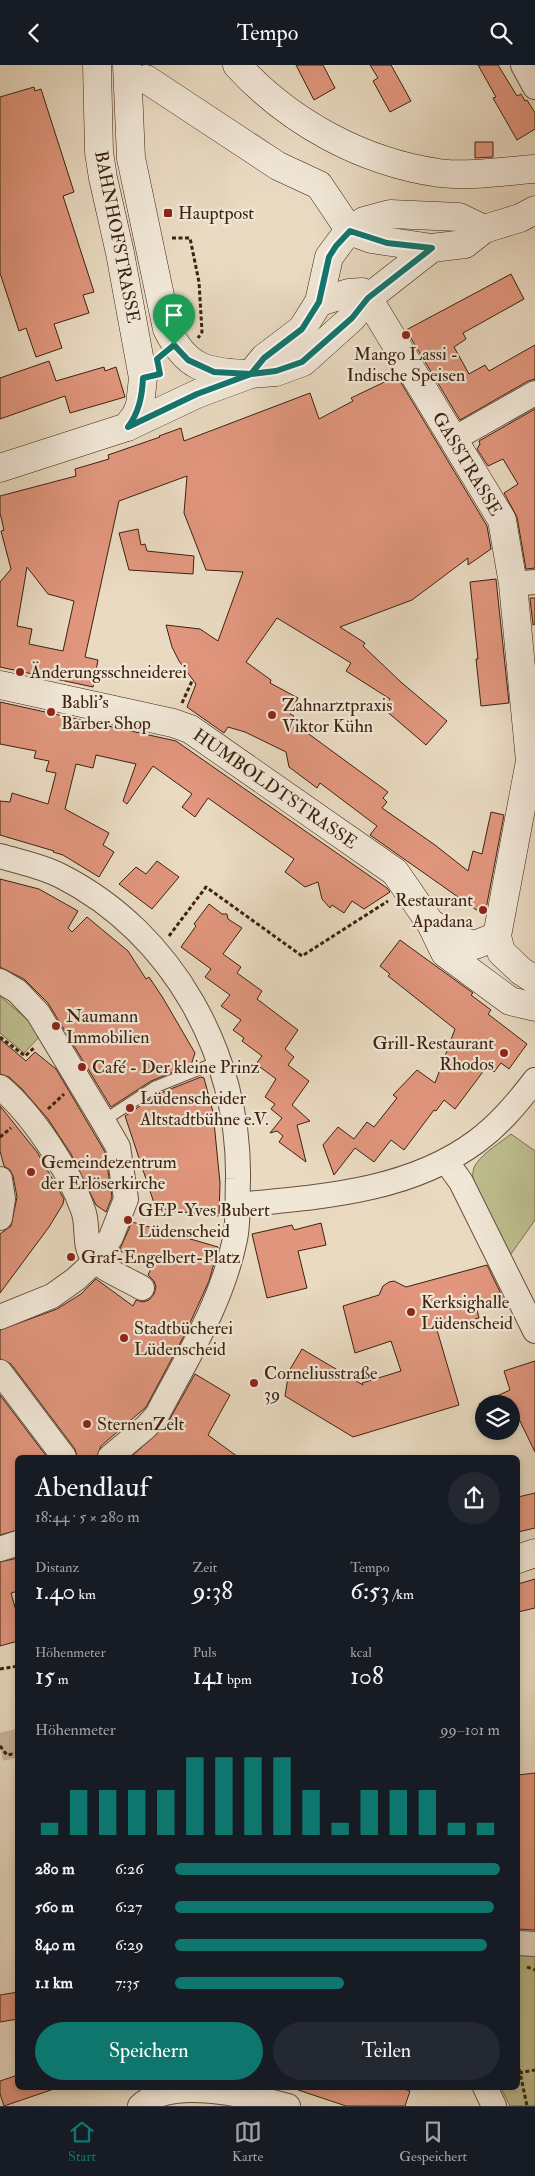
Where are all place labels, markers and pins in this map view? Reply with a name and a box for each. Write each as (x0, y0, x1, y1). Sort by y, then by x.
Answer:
place label: Hauptpost (178, 202, 254, 225)
marker: Hauptpost (162, 207, 174, 219)
pin (153, 294, 195, 345)
marker: Mango Lassi - Indische Speisen (400, 329, 412, 341)
place label: Mango Lassi - Indische Speisen (347, 343, 465, 387)
place label: Änderungsschneiderei (29, 661, 187, 684)
marker: Änderungsschneiderei (14, 666, 26, 678)
place label: Babli's Barber Shop (61, 691, 151, 735)
place label: Zahnarztpraxis Viktor Kühn (282, 694, 392, 738)
marker: Babli's Barber Shop (45, 706, 57, 718)
marker: Zahnarztpraxis Viktor Kühn (266, 709, 278, 721)
place label: Restaurant Apadana (395, 889, 474, 933)
marker: Restaurant Apadana (477, 904, 489, 916)
place label: Naumann Immobilien (66, 1005, 150, 1049)
marker: Naumann Immobilien (50, 1020, 62, 1032)
place label: Grill-Restaurant Rhodos (372, 1032, 494, 1076)
marker: Grill-Restaurant Rhodos (498, 1047, 510, 1059)
place label: Café - Der kleine Prinz (92, 1056, 260, 1079)
marker: Café - Der kleine Prinz (76, 1061, 88, 1073)
place label: Lüdenscheider Altstadtbühne e.V. (139, 1087, 269, 1131)
marker: Lüdenscheider Altstadtbühne e.V. (124, 1102, 136, 1114)
place label: Gemeindezentrum der Erlöserkirche (41, 1151, 177, 1195)
marker: Gemeindezentrum der Erlöserkirche (25, 1166, 37, 1178)
place label: GEP-Yves Bubert Lüdenscheid (138, 1199, 270, 1243)
marker: GEP-Yves Bubert Lüdenscheid (122, 1214, 134, 1226)
place label: Graf-Engelbert-Platz (81, 1246, 241, 1269)
marker: Graf-Engelbert-Platz (65, 1251, 77, 1263)
place label: Kerksighalle Lüdenscheid (421, 1291, 513, 1335)
marker: Kerksighalle Lüdenscheid (405, 1306, 417, 1318)
place label: Stadtbücherei Lüdenscheid (134, 1317, 233, 1361)
marker: Stadtbücherei Lüdenscheid (118, 1332, 130, 1344)
place label: Corneliusstraße 39 (264, 1362, 378, 1406)
marker: Corneliusstraße 39 (248, 1377, 260, 1389)
place label: SternenZelt (97, 1413, 185, 1436)
marker: SternenZelt (81, 1418, 93, 1430)

